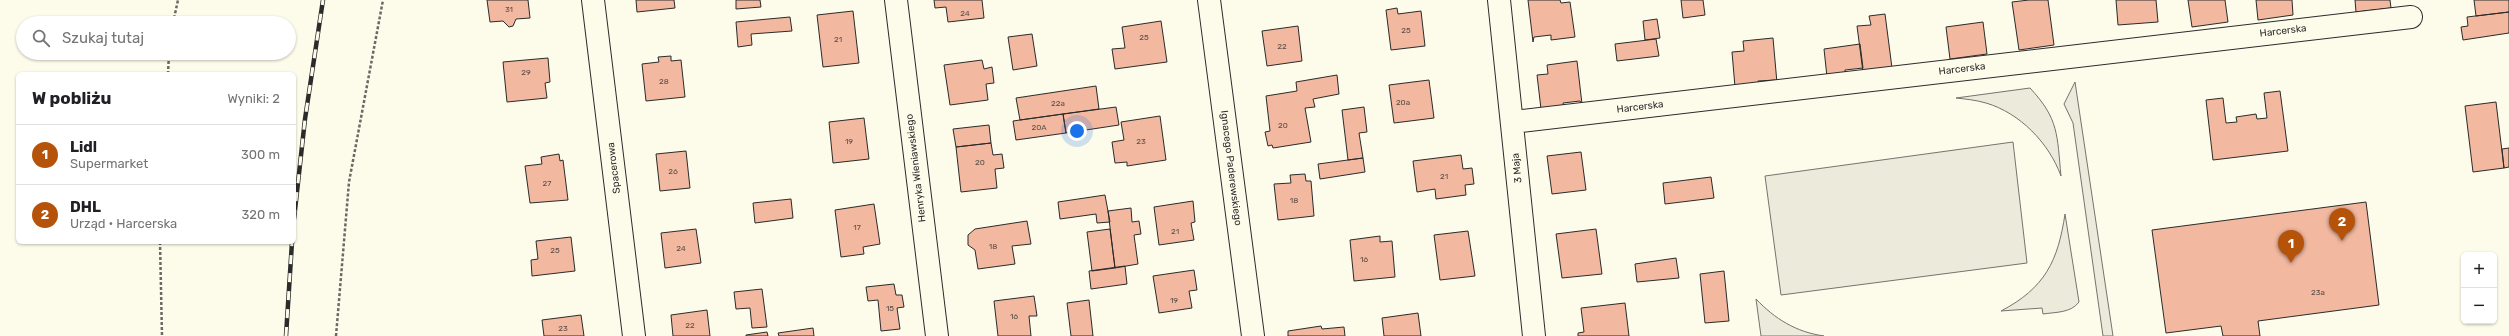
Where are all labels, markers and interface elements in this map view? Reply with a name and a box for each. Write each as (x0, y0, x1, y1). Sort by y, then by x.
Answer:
house number: 31 (505, 5, 513, 14)
house number: 24 (960, 9, 970, 18)
search box (16, 16, 296, 60)
street label: Harcerska (2259, 22, 2307, 40)
house number: 25 (1401, 26, 1411, 35)
icon: search (30, 27, 52, 49)
text: Szukaj tutaj (62, 29, 144, 47)
house number: 25 (1139, 33, 1149, 42)
house number: 21 (834, 35, 842, 44)
house number: 22 (1277, 42, 1287, 51)
street label: Harcerska (1938, 60, 1986, 78)
house number: 29 (521, 68, 531, 77)
house number: 28 (659, 77, 669, 86)
text: W pobliżu (32, 88, 111, 108)
text: Wyniki: 2 (227, 91, 280, 106)
house number: 20a (1396, 98, 1410, 107)
street label: Harcerska (1616, 98, 1664, 116)
house number: 22a (1051, 99, 1065, 108)
street label: Ignacego Paderewskiego (1218, 110, 1244, 227)
street label: Henryka Wieniawskiego (903, 113, 929, 223)
your location (1067, 121, 1087, 141)
house number: 20 (1278, 121, 1288, 130)
house number: 20A (1031, 123, 1047, 132)
house number: 19 (845, 137, 853, 146)
house number: 23 (1136, 137, 1146, 146)
text: Lidl (70, 138, 97, 156)
street label: Spacerowa (605, 142, 623, 194)
text: 1 (42, 147, 48, 162)
text: 300 m (241, 147, 280, 162)
street label: 3 Maja (1509, 152, 1525, 184)
text: Supermarket (70, 156, 148, 171)
house number: 20 (975, 158, 985, 167)
house number: 26 (668, 167, 678, 176)
house number: 21 (1440, 172, 1448, 181)
house number: 27 (543, 179, 551, 188)
house number: 18 (1290, 196, 1298, 205)
text: DHL (70, 198, 101, 216)
text: 2 (41, 207, 49, 222)
text: 320 m (242, 207, 280, 222)
pin: 2 (2329, 208, 2355, 241)
text: Urząd · Harcerska (70, 216, 177, 231)
house number: 17 (853, 223, 861, 232)
house number: 21 (1171, 227, 1179, 236)
pin: 1 (2278, 230, 2304, 263)
house number: 18 (989, 242, 997, 251)
house number: 24 (676, 244, 686, 253)
house number: 25 (550, 246, 560, 255)
map controls (2461, 252, 2497, 324)
button: + (2461, 252, 2497, 288)
house number: 16 (1360, 255, 1368, 264)
house number: 23a (2311, 288, 2325, 297)
button: − (2461, 288, 2497, 324)
house number: 19 (1170, 296, 1178, 305)
house number: 15 (886, 304, 894, 313)
house number: 16 (1010, 312, 1018, 321)
house number: 22 (685, 321, 695, 330)
house number: 23 (558, 324, 568, 333)

